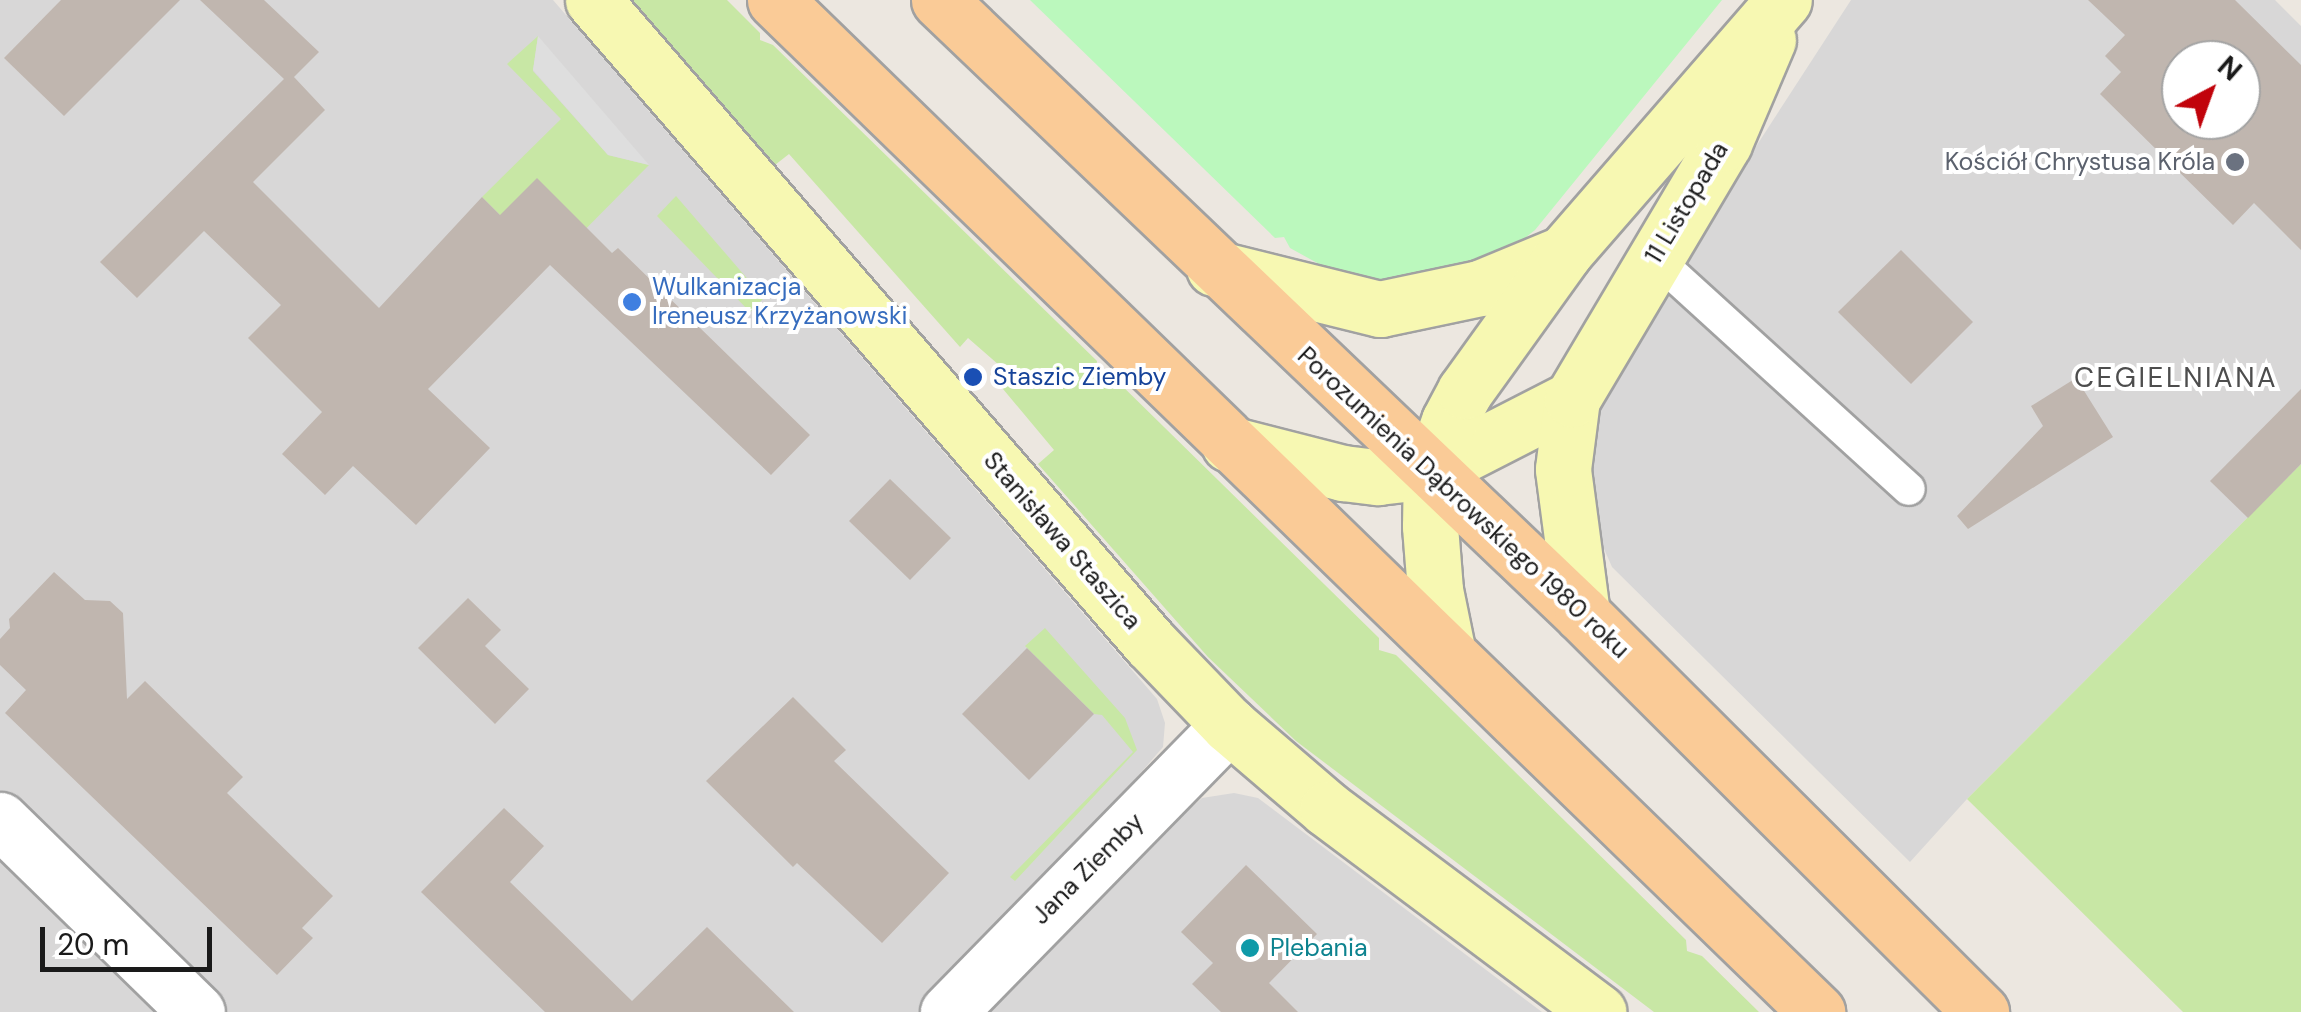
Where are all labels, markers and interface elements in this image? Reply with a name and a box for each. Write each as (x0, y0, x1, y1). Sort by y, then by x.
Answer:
north arrow (2161, 40, 2261, 140)
text: N (2210, 48, 2250, 89)
street label: 11 Listopada (1639, 137, 1735, 269)
place label: Kościół Chrystusa Króla (1945, 147, 2215, 177)
marker: Kościół Chrystusa Króla (2224, 151, 2246, 173)
place label: Wulkanizacja Ireneusz Krzyżanowski (652, 273, 908, 332)
marker: Wulkanizacja Ireneusz Krzyżanowski (621, 291, 643, 313)
street label: Porozumienia Dąbrowskiego 1980 roku (1291, 341, 1635, 665)
district label: CEGIELNIANA (2074, 361, 2278, 395)
place label: Staszic Ziemby (993, 362, 1166, 392)
marker: Staszic Ziemby (962, 366, 984, 388)
street label: Stanisława Staszica (977, 446, 1147, 636)
street label: Jana Ziemby (1026, 807, 1150, 931)
scale bar (45, 907, 218, 969)
text: 20 m (57, 925, 129, 964)
place label: Plebania (1270, 933, 1367, 963)
marker: Plebania (1239, 937, 1261, 959)

